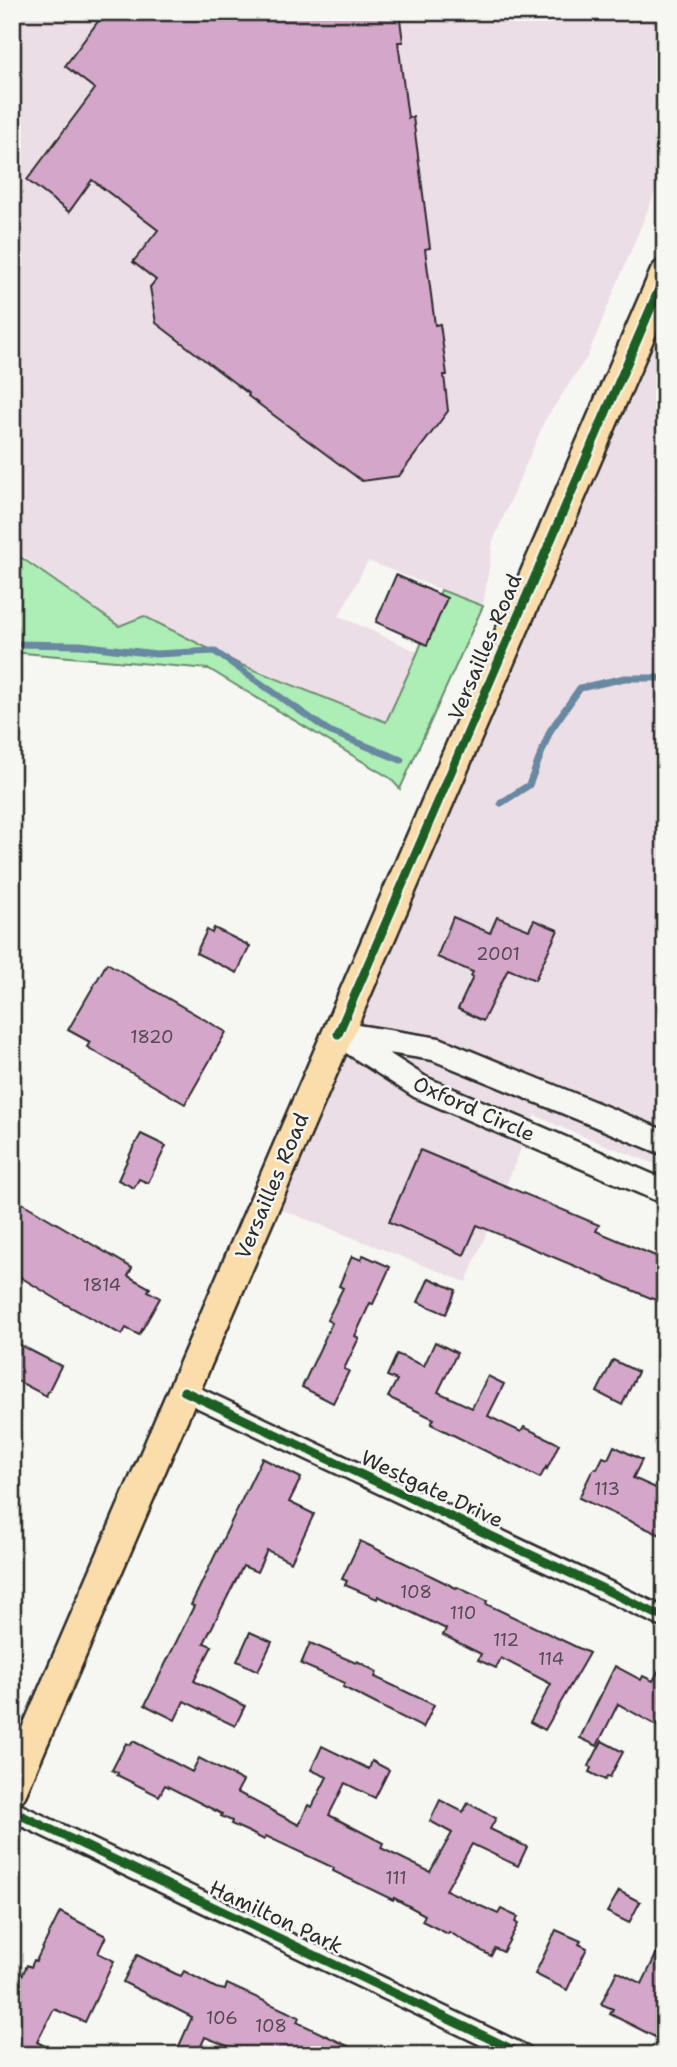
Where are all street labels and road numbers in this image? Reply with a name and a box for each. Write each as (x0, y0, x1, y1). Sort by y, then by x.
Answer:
street label: Versailles Road (442, 570, 528, 724)
street label: Oxford Circle (409, 1070, 539, 1148)
street label: Versailles Road (229, 1109, 315, 1263)
street label: Westgate Drive (356, 1444, 508, 1534)
street label: Hamilton Park (205, 1874, 347, 1960)

